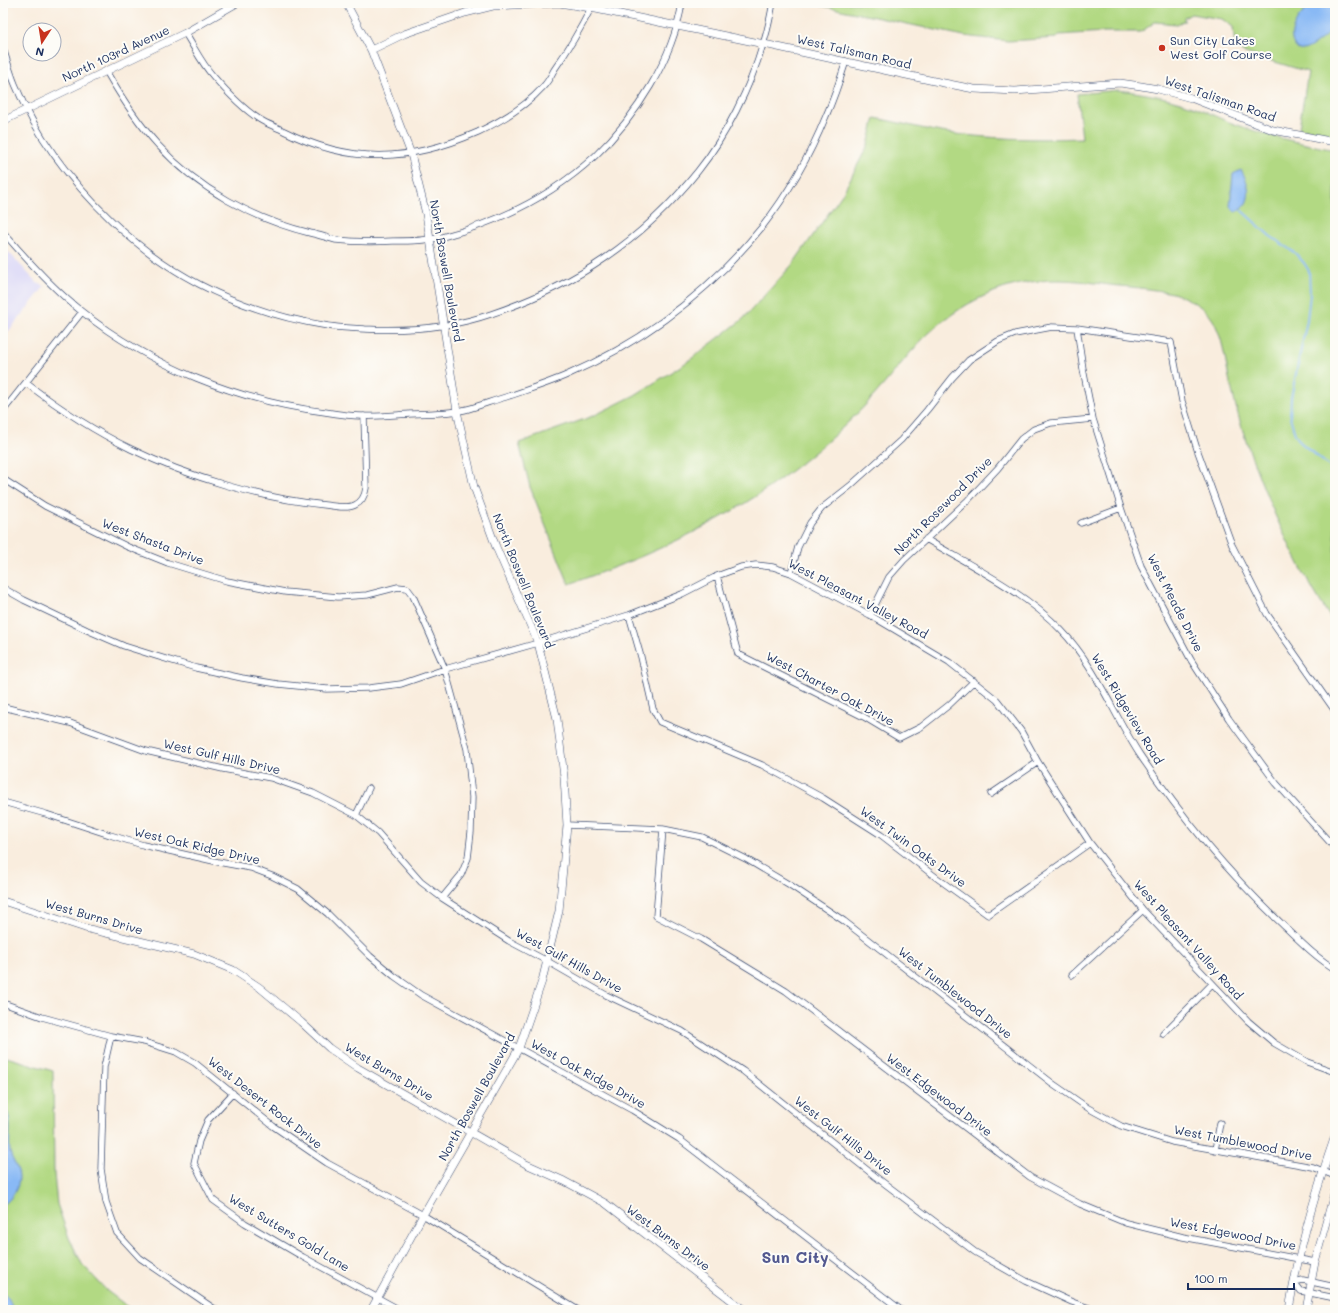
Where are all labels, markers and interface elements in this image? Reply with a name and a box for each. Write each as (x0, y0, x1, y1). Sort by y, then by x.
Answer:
street label: North 103rd Avenue (59, 21, 172, 85)
north arrow (22, 22, 62, 62)
street label: West Talisman Road (795, 30, 913, 72)
place label: Sun City Lakes West Golf Course (1170, 32, 1272, 62)
marker: Sun City Lakes West Golf Course (1157, 43, 1167, 53)
text: N (34, 44, 45, 60)
street label: West Talisman Road (1162, 71, 1279, 125)
street label: North Boswell Boulevard (427, 199, 467, 343)
street label: North Rosewood Drive (890, 453, 995, 558)
street label: North Boswell Boulevard (490, 511, 558, 651)
street label: West Shasta Drive (100, 514, 207, 568)
street label: West Meade Drive (1144, 551, 1208, 654)
street label: West Pleasant Valley Road (786, 554, 931, 642)
street label: West Charter Oak Drive (763, 647, 897, 729)
street label: West Ridgeview Road (1088, 650, 1168, 767)
street label: West Gulf Hills Drive (162, 735, 282, 777)
street label: West Twin Oaks Drive (857, 802, 970, 890)
street label: West Oak Ridge Drive (133, 823, 262, 867)
street label: West Pleasant Valley Road (1131, 876, 1247, 1003)
street label: West Burns Drive (44, 894, 145, 938)
street label: West Gulf Hills Drive (513, 924, 626, 996)
street label: West Tumblewood Drive (895, 943, 1016, 1042)
street label: North Boswell Boulevard (434, 1029, 518, 1163)
street label: West Oak Ridge Drive (528, 1035, 649, 1111)
street label: West Burns Drive (342, 1038, 437, 1104)
street label: West Edgewood Drive (883, 1049, 996, 1139)
street label: West Desert Rock Drive (205, 1053, 326, 1152)
street label: West Gulf Hills Drive (792, 1092, 896, 1178)
street label: West Tumblewood Drive (1173, 1121, 1314, 1163)
street label: West Sutters Gold Lane (226, 1190, 353, 1275)
street label: West Burns Drive (623, 1200, 714, 1274)
street label: West Edgewood Drive (1169, 1213, 1298, 1253)
district label: Sun City (761, 1246, 829, 1267)
scale bar (1188, 1265, 1294, 1291)
text: 100 m (1194, 1270, 1228, 1286)

